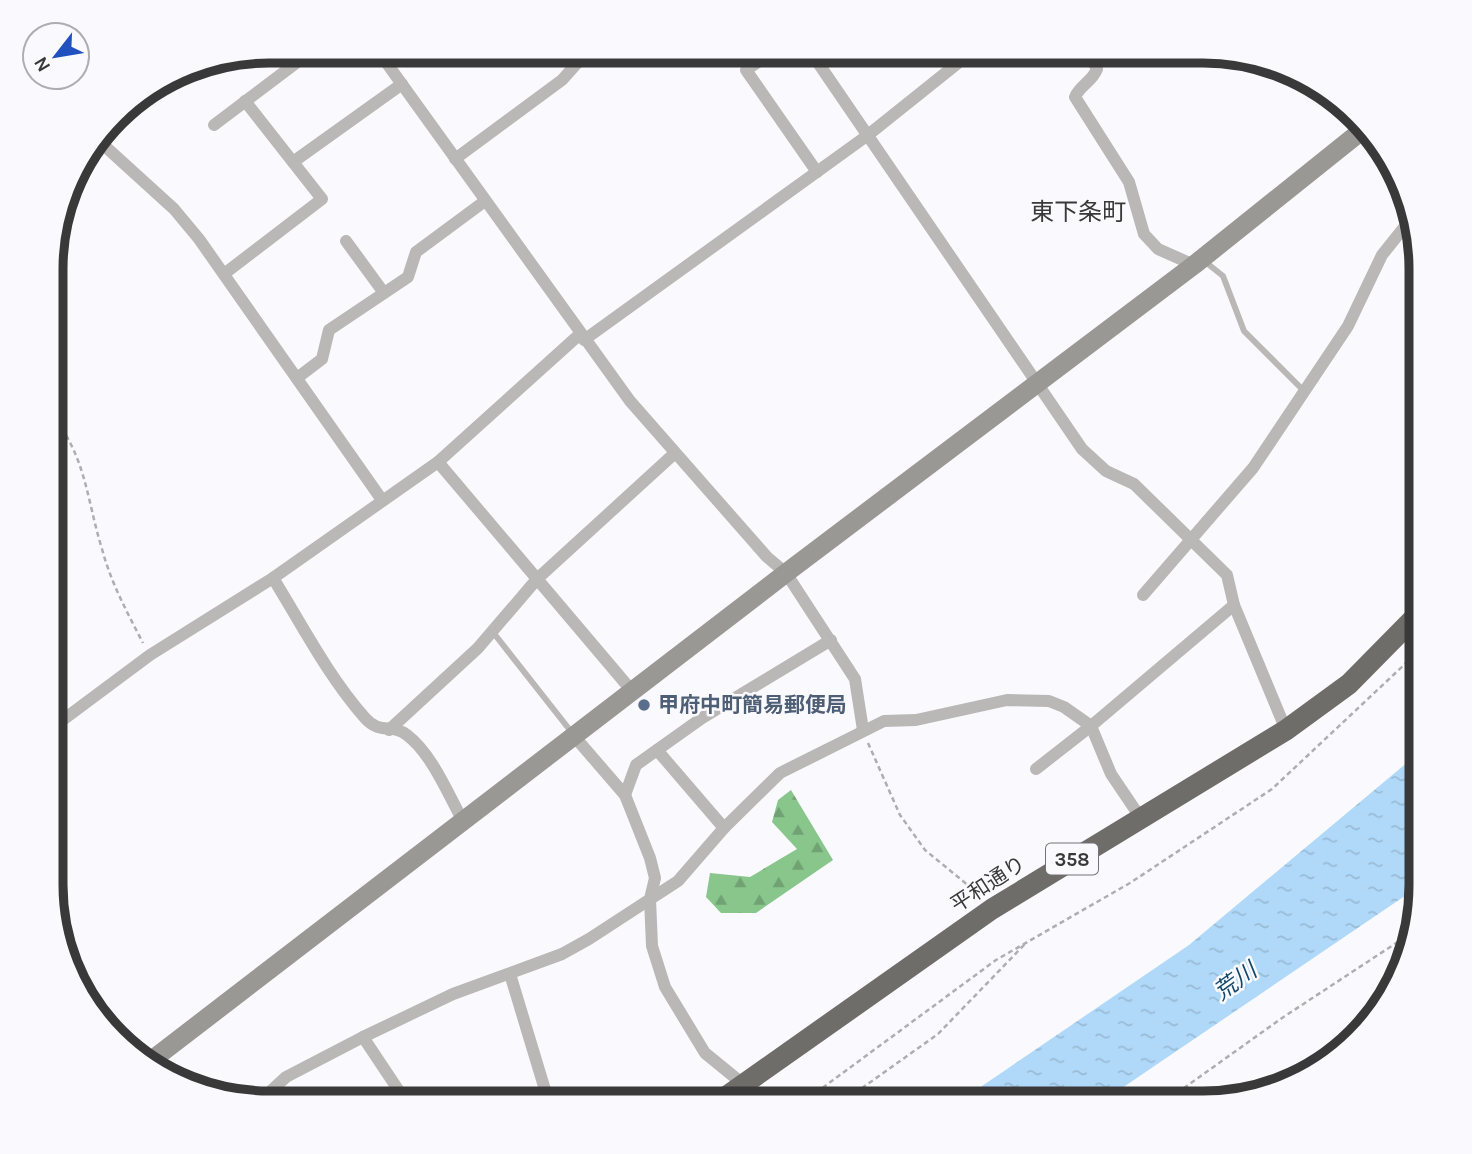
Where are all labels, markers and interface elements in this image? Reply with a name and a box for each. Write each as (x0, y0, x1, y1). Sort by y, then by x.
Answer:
north arrow (21, 21, 91, 91)
text: N (29, 53, 55, 76)
district label: 東下条町 (1030, 198, 1126, 226)
place label: 甲府中町簡易郵便局 (658, 693, 847, 717)
marker: 甲府中町簡易郵便局 (636, 697, 652, 713)
road number: 358 (1046, 844, 1098, 874)
street label: 平和通り (946, 851, 1030, 917)
water label: 荒川 (1209, 955, 1264, 1006)

